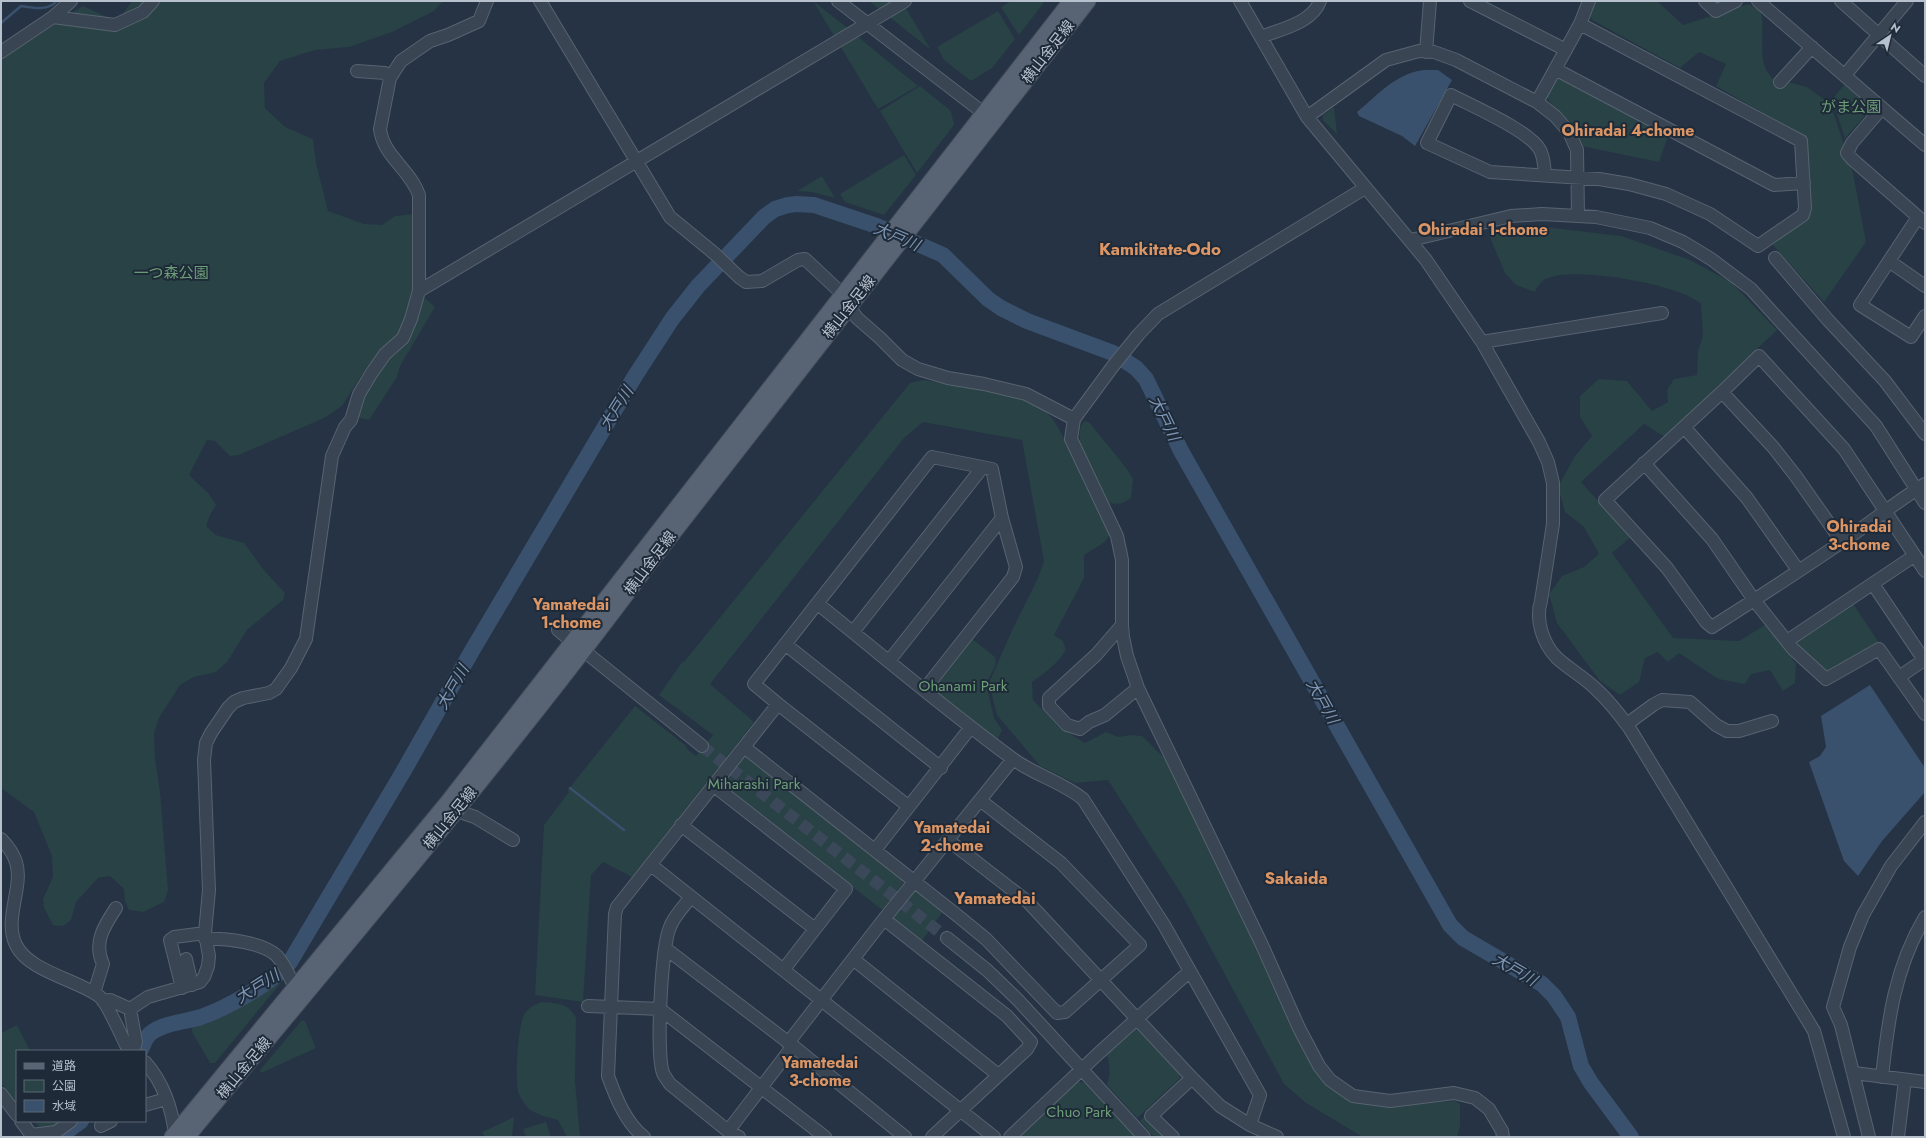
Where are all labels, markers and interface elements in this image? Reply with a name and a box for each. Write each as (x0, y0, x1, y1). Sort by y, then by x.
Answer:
street label: 横山金足線 (1016, 16, 1080, 88)
north arrow (1870, 16, 1910, 56)
text: N (1888, 19, 1904, 37)
park label: がま公園 (1821, 96, 1881, 118)
district label: Ohiradai 4-chome (1561, 119, 1695, 142)
water label: 大戸川 (870, 216, 925, 257)
district label: Ohiradai 1-chome (1418, 218, 1548, 241)
district label: Kamikitate-Odo (1099, 237, 1221, 261)
park label: 一つ森公園 (133, 262, 209, 284)
street label: 横山金足線 (817, 271, 881, 343)
water label: 大戸川 (594, 380, 640, 435)
water label: 大戸川 (1144, 392, 1186, 447)
district label: Ohiradai 3-chome (1827, 515, 1891, 556)
street label: 横山金足線 (619, 526, 681, 600)
district label: Yamatedai 1-chome (532, 593, 609, 634)
water label: 大戸川 (430, 659, 475, 714)
park label: Ohanami Park (919, 675, 1008, 697)
water label: 大戸川 (1301, 675, 1345, 730)
park label: Miharashi Park (708, 773, 801, 795)
street label: 横山金足線 (418, 782, 482, 854)
district label: Yamatedai 2-chome (913, 816, 990, 857)
district label: Sakaida (1264, 866, 1328, 890)
district label: Yamatedai (953, 886, 1036, 910)
water label: 大戸川 (1488, 947, 1543, 992)
water label: 大戸川 (231, 963, 285, 1009)
street label: 横山金足線 (211, 1032, 277, 1104)
legend (16, 1050, 146, 1122)
district label: Yamatedai 3-chome (781, 1051, 858, 1092)
text: 道路 (52, 1057, 76, 1075)
text: 公園 (52, 1077, 76, 1095)
text: 水域 (52, 1097, 76, 1115)
park label: Chuo Park (1046, 1101, 1112, 1123)

